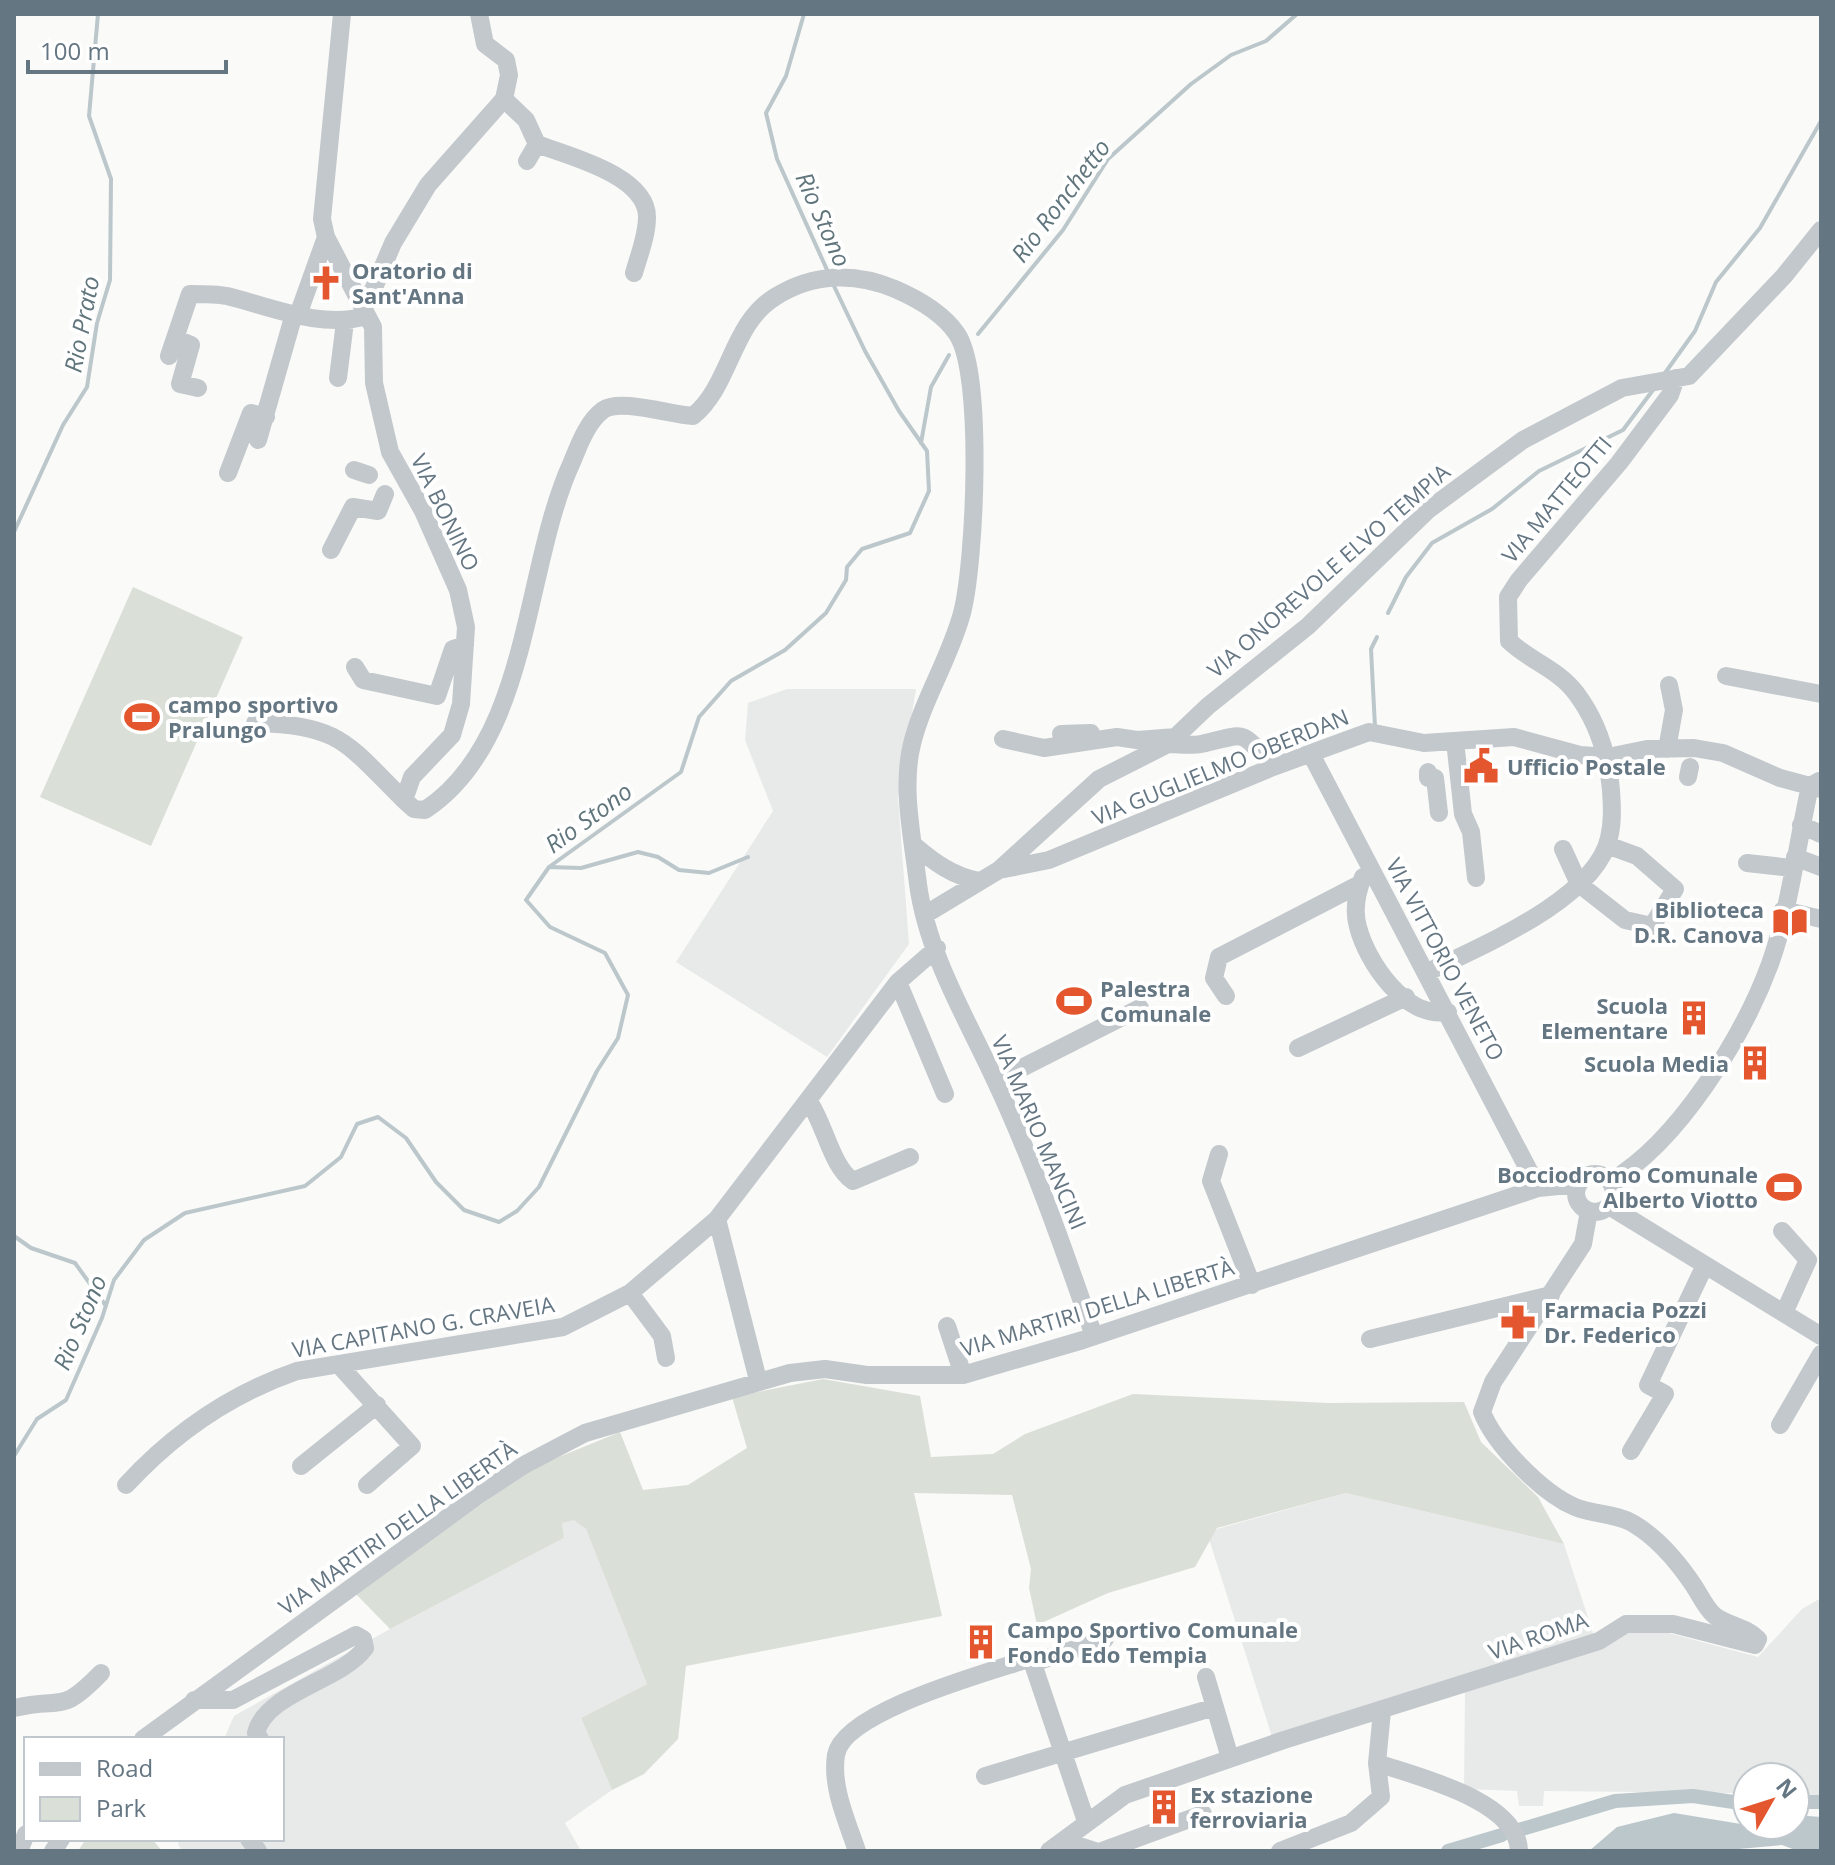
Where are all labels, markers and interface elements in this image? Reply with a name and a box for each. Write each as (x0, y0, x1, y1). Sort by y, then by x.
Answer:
scale bar (28, 24, 226, 74)
text: 100 m (40, 34, 110, 67)
water label: Rio Ronchetto (1003, 132, 1117, 268)
water label: Rio Stono (789, 166, 859, 272)
place label: Oratorio di Sant'Anna (352, 255, 473, 310)
church icon: Oratorio di Sant'Anna (307, 264, 345, 302)
water label: Rio Prato (55, 273, 107, 375)
street label: VIA MATTEOTTI (1494, 429, 1618, 569)
street label: VIA BONINO (405, 449, 487, 575)
street label: VIA ONOREVOLE ELVO TEMPIA (1200, 456, 1456, 684)
place label: campo sportivo Pralungo (168, 689, 338, 744)
sports icon: campo sportivo Pralungo (123, 698, 161, 736)
street label: VIA GUGLIELMO OBERDAN (1087, 701, 1353, 831)
public building icon: Ufficio Postale (1462, 747, 1500, 785)
place label: Ufficio Postale (1507, 751, 1666, 781)
water label: Rio Stono (538, 774, 638, 860)
street label: VIA VITTORIO VENETO (1380, 852, 1512, 1066)
place label: Biblioteca D.R. Canova (1634, 894, 1764, 949)
library icon: Biblioteca D.R. Canova (1771, 903, 1809, 941)
place label: Palestra Comunale (1100, 973, 1211, 1028)
sports icon: Palestra Comunale (1055, 982, 1093, 1020)
place label: Scuola Elementare (1541, 990, 1668, 1045)
building icon: Scuola Elementare (1675, 999, 1713, 1037)
street label: VIA MARIO MANCINI (986, 1030, 1094, 1234)
building icon: Scuola Media (1736, 1044, 1774, 1082)
place label: Scuola Media (1584, 1048, 1729, 1078)
place label: Bocciodromo Comunale Alberto Viotto (1497, 1159, 1758, 1214)
sports icon: Bocciodromo Comunale Alberto Viotto (1765, 1168, 1803, 1206)
street label: VIA MARTIRI DELLA LIBERTÀ (957, 1251, 1237, 1363)
water label: Rio Stono (44, 1269, 114, 1375)
street label: VIA CAPITANO G. CRAVEIA (290, 1288, 557, 1364)
place label: Farmacia Pozzi Dr. Federico (1544, 1294, 1707, 1349)
pharmacy icon: Farmacia Pozzi Dr. Federico (1499, 1303, 1537, 1341)
street label: VIA MARTIRI DELLA LIBERTÀ (272, 1433, 522, 1621)
street label: VIA ROMA (1484, 1604, 1592, 1666)
place label: Campo Sportivo Comunale Fondo Edo Tempia (1007, 1614, 1298, 1669)
building icon: Campo Sportivo Comunale Fondo Edo Tempia (962, 1623, 1000, 1661)
legend (24, 1737, 284, 1841)
text: Road (96, 1751, 153, 1784)
north arrow (1731, 1761, 1811, 1841)
text: N (1770, 1771, 1805, 1804)
place label: Ex stazione ferroviaria (1190, 1779, 1313, 1834)
building icon: Ex stazione ferroviaria (1145, 1788, 1183, 1826)
text: Park (96, 1791, 147, 1824)

